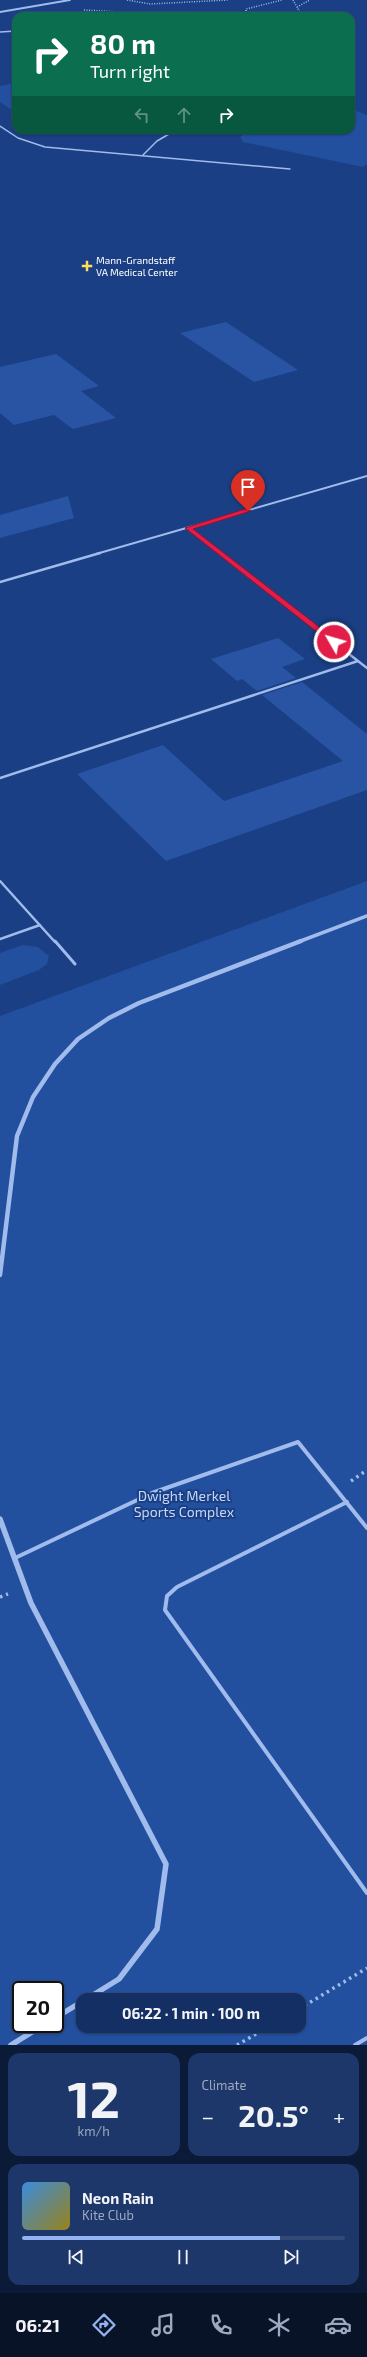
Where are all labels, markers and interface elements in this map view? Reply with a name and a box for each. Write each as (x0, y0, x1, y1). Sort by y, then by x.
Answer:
text: 80 m (90, 26, 156, 60)
icon: right (24, 28, 76, 80)
text: Turn right (90, 60, 170, 82)
icon: left (131, 104, 153, 126)
icon: ahead (173, 104, 195, 126)
icon: right (215, 104, 237, 126)
place label: Mann-Grandstaff VA Medical Center (96, 254, 178, 278)
marker: Mann-Grandstaff VA Medical Center (81, 260, 93, 272)
pin (231, 470, 265, 511)
icon: arrive (237, 476, 259, 498)
position arrow (313, 621, 355, 663)
park label: Dwight Merkel Sports Complex (134, 1487, 235, 1520)
speed limit sign: 20 (12, 1981, 64, 2033)
text: 06:22 · 1 min · 100 m (122, 2004, 260, 2022)
text: 12 (67, 2066, 120, 2128)
text: Climate (202, 2077, 246, 2093)
text: 20.5° (238, 2097, 309, 2133)
text: − (202, 2103, 214, 2129)
text: + (333, 2103, 345, 2129)
text: km/h (78, 2123, 110, 2139)
text: Neon Rain (82, 2189, 154, 2207)
text: Kite Club (82, 2207, 134, 2223)
icon: previous (65, 2246, 87, 2268)
icon: pause (172, 2246, 194, 2268)
icon: next (280, 2246, 302, 2268)
icon: directions (90, 2311, 118, 2339)
icon: music (149, 2311, 177, 2339)
icon: phone (207, 2311, 235, 2339)
icon: climate (265, 2311, 293, 2339)
icon: car (324, 2311, 352, 2339)
text: 06:21 (15, 2314, 60, 2336)

